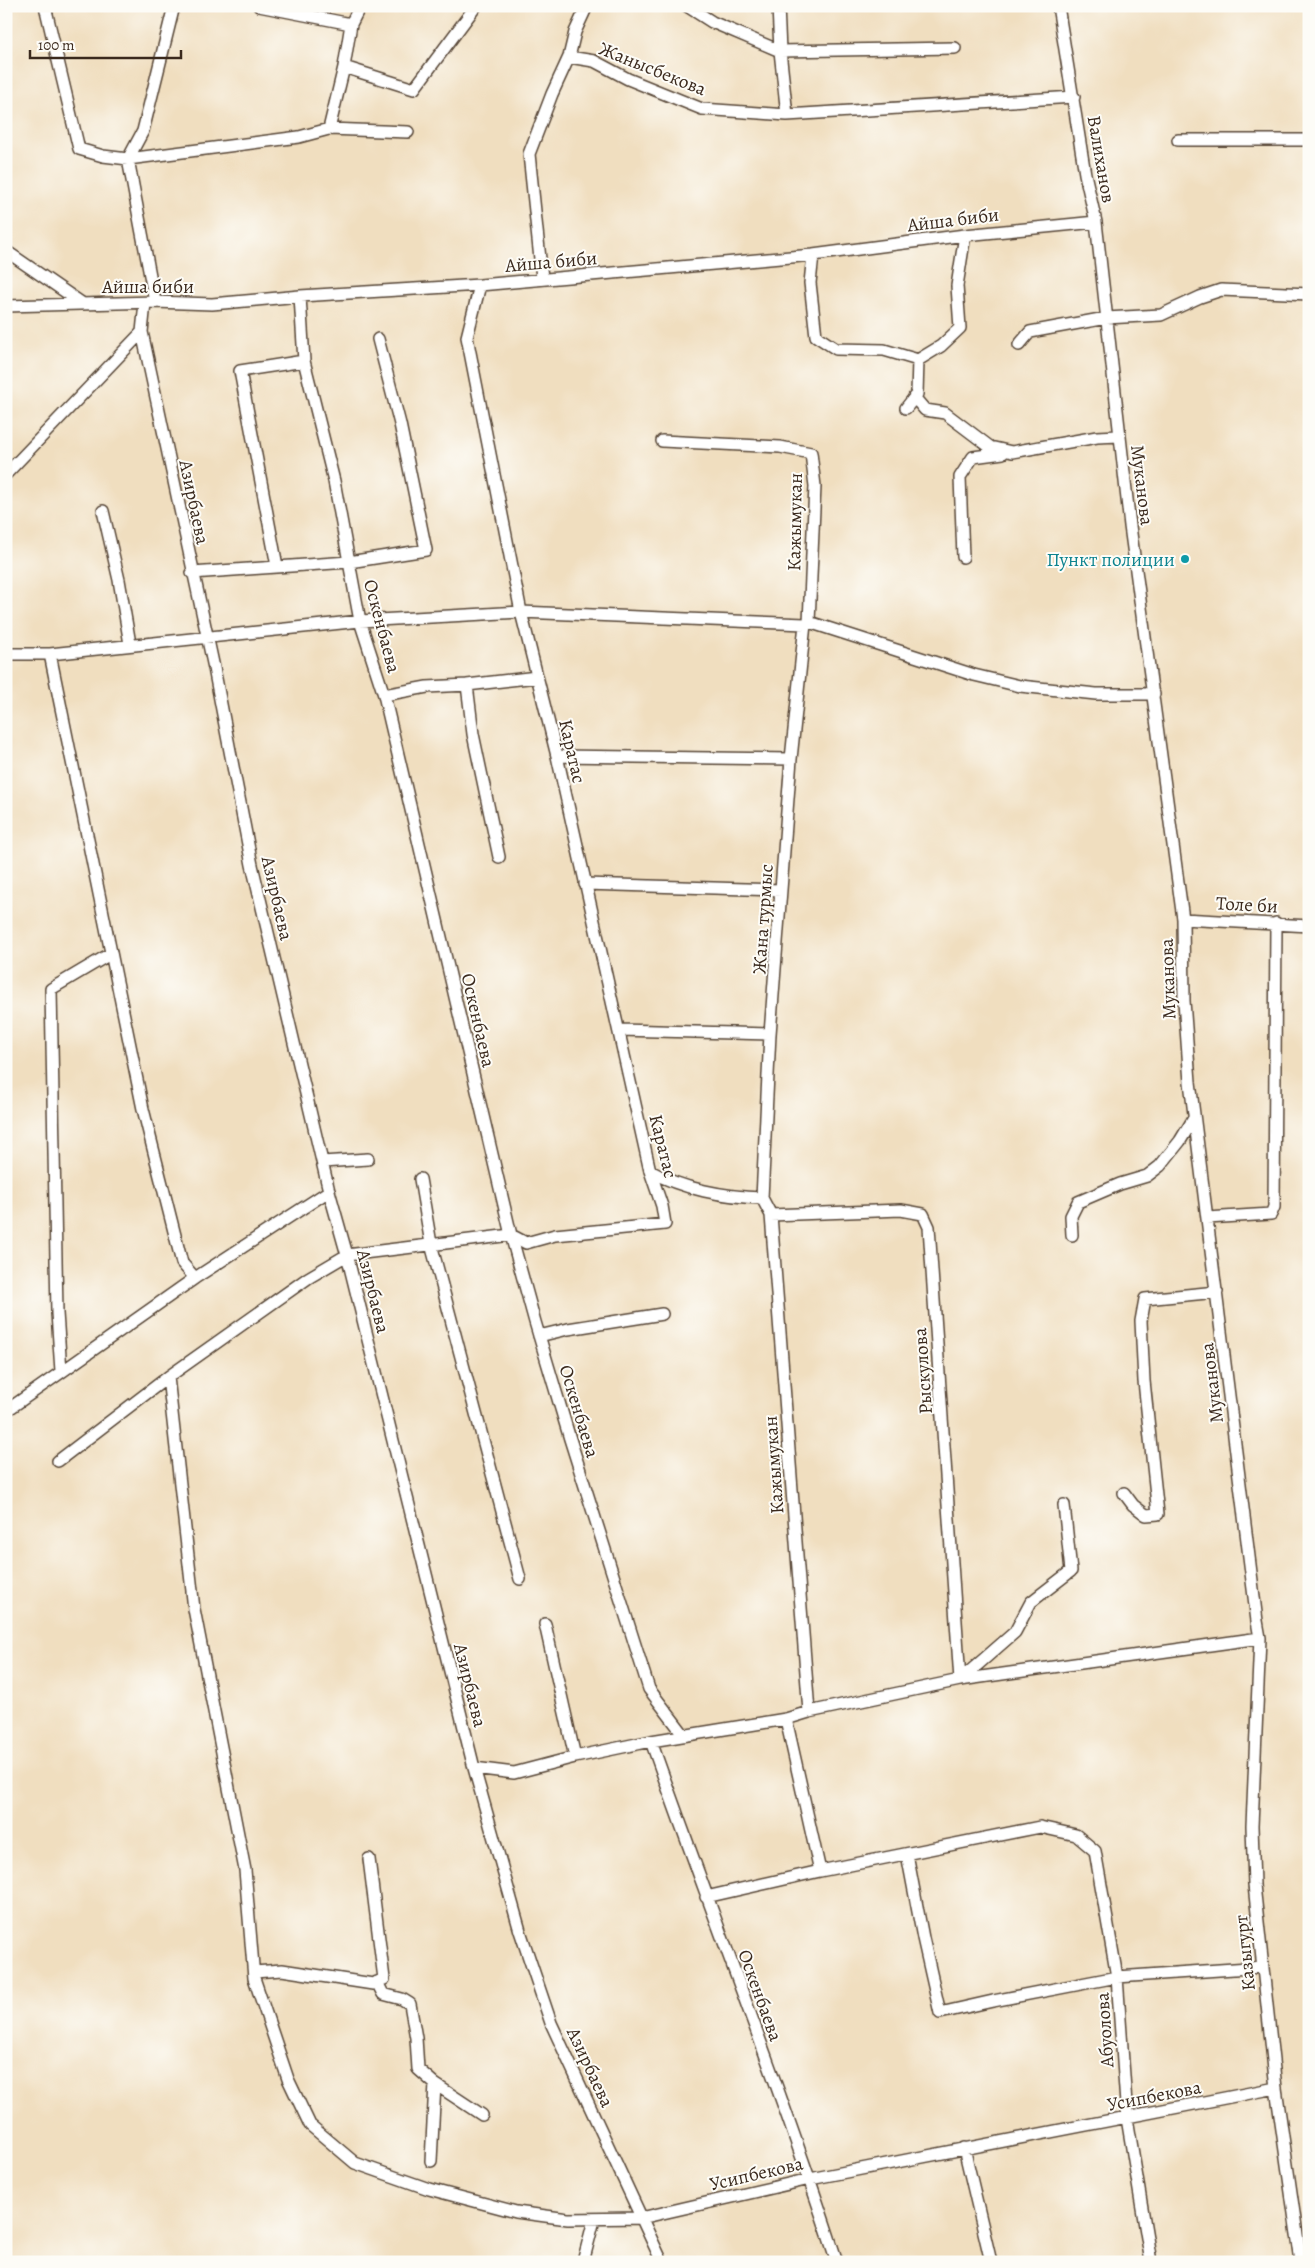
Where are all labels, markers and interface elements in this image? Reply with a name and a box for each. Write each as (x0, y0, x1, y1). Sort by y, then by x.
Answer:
scale bar (30, 28, 181, 60)
text: 100 m (38, 35, 75, 55)
street label: Жанысбекова (595, 36, 710, 102)
street label: Валиханов (1081, 114, 1121, 205)
street label: Айша биби (905, 201, 1000, 239)
street label: Айша биби (503, 245, 598, 279)
street label: Айша биби (101, 274, 194, 300)
street label: Муканова (1124, 443, 1160, 527)
street label: Азирбаева (172, 457, 216, 547)
street label: Кажымукан (781, 473, 809, 571)
place label: Пункт полиции (1047, 547, 1175, 573)
marker: Пункт полиции (1179, 553, 1191, 565)
street label: Оскенбаева (357, 577, 407, 676)
street label: Каратас (552, 717, 592, 786)
street label: Азирбаева (255, 853, 299, 943)
street label: Жана турмыс (746, 863, 780, 975)
street label: Толе би (1215, 890, 1278, 920)
street label: Муканова (1154, 938, 1182, 1020)
street label: Оскенбаева (455, 971, 502, 1070)
street label: Каратас (643, 1112, 683, 1181)
street label: Азирбаева (350, 1246, 396, 1336)
street label: Рыскулова (907, 1327, 939, 1415)
street label: Муканова (1194, 1341, 1230, 1425)
street label: Оскенбаева (553, 1362, 606, 1461)
street label: Кажымукан (758, 1415, 790, 1515)
street label: Азирбаева (447, 1640, 493, 1730)
street label: Казыгурт (1228, 1913, 1262, 1992)
street label: Оскенбаева (731, 1946, 789, 2045)
street label: Абуолова (1089, 1991, 1121, 2069)
street label: Азирбаева (560, 2022, 620, 2112)
street label: Усипбекова (1105, 2074, 1204, 2118)
street label: Усипбекова (707, 2151, 806, 2197)

